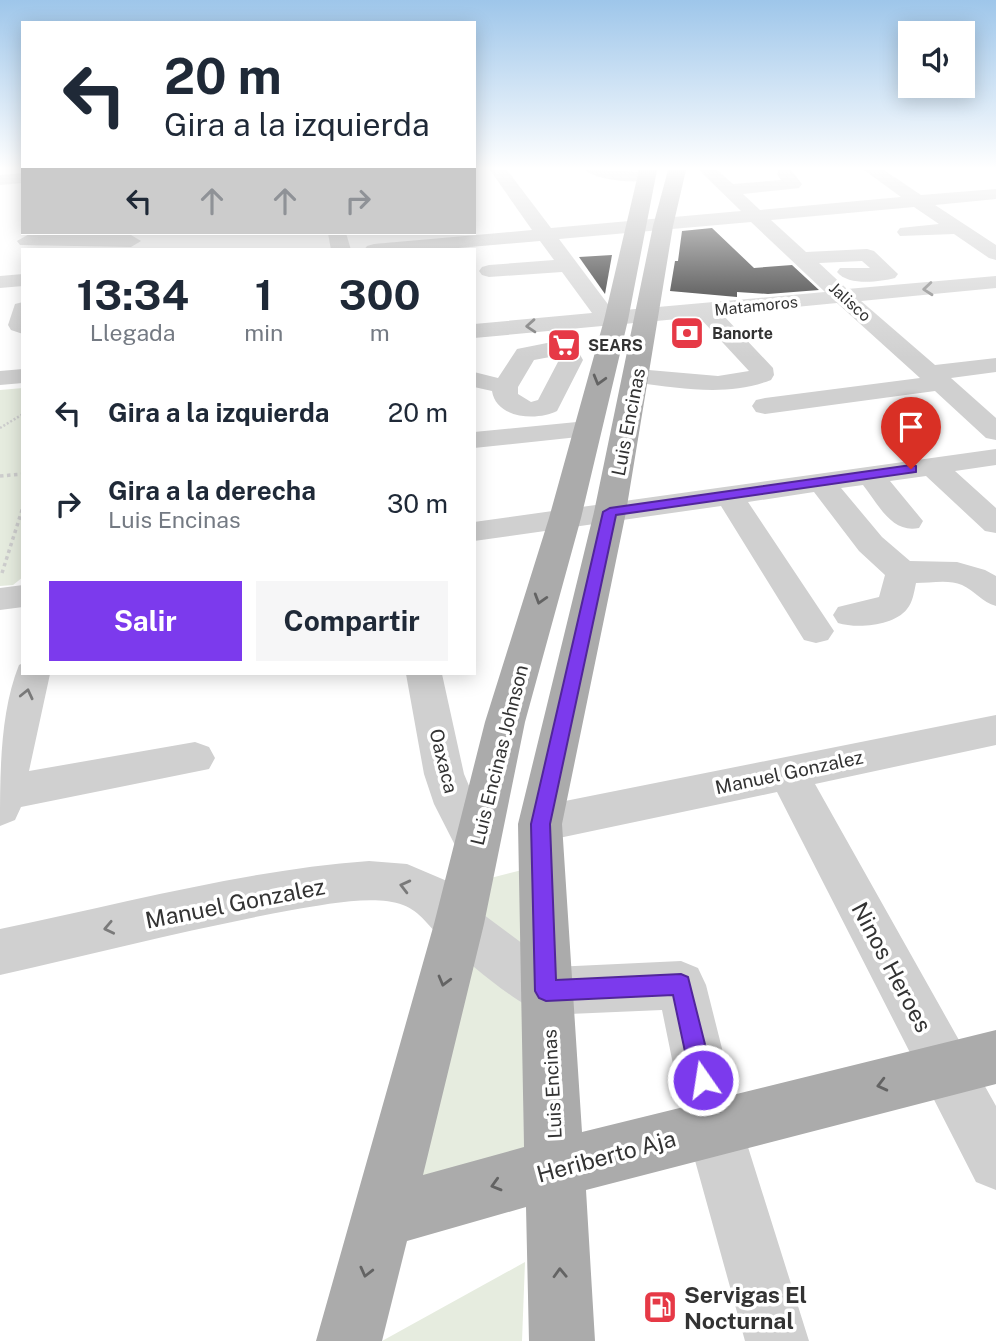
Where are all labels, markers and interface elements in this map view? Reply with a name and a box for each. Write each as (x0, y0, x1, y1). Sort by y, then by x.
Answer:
map controls (898, 21, 975, 98)
button: sound (898, 21, 975, 98)
text: 20 m (164, 47, 282, 105)
icon: left (49, 49, 140, 140)
text: Gira a la izquierda (164, 106, 430, 143)
icon: left (120, 182, 158, 220)
icon: ahead (193, 182, 231, 220)
icon: ahead (266, 182, 304, 220)
icon: right (339, 182, 377, 220)
text: 13:34 (76, 270, 189, 319)
text: 1 (255, 270, 273, 319)
text: 300 (339, 270, 421, 319)
street label: Jalisco (825, 278, 875, 326)
one-way arrow (922, 281, 934, 296)
street label: Matamoros (713, 292, 799, 320)
bank icon: Banorte (668, 314, 706, 352)
one-way arrow (525, 318, 536, 333)
text: Llegada (90, 319, 176, 346)
text: min (244, 319, 283, 346)
text: m (370, 319, 390, 346)
place label: Banorte (712, 324, 773, 343)
supermarket icon: SEARS (545, 326, 583, 364)
place label: SEARS (588, 336, 643, 355)
street label: Luis Encinas (607, 366, 649, 478)
one-way arrow (593, 373, 608, 385)
icon: left (49, 394, 87, 432)
text: Gira a la izquierda (108, 397, 330, 428)
text: 20 m (388, 397, 448, 428)
pin (881, 397, 941, 469)
icon: arrive (892, 408, 930, 446)
text: Gira a la derecha (108, 475, 316, 506)
icon: right (49, 485, 87, 523)
text: 30 m (387, 488, 448, 519)
text: Luis Encinas (108, 506, 241, 533)
button: Salir (49, 581, 242, 661)
button: Compartir (256, 581, 448, 661)
one-way arrow (533, 593, 548, 605)
street label: Luis Encinas Johnson (466, 662, 532, 848)
one-way arrow (19, 688, 33, 700)
street label: Oaxaca (425, 727, 463, 795)
street label: Manuel Gonzalez (713, 746, 865, 798)
street label: Manuel Gonzalez (143, 872, 327, 934)
one-way arrow (399, 880, 411, 894)
street label: Ninos Heroes (846, 897, 938, 1037)
one-way arrow (103, 920, 115, 935)
one-way arrow (437, 975, 452, 987)
street label: Luis Encinas (538, 1029, 566, 1139)
position arrow (666, 1043, 740, 1117)
one-way arrow (876, 1077, 888, 1091)
street label: Heriberto Aja (533, 1124, 679, 1188)
one-way arrow (490, 1177, 502, 1191)
one-way arrow (360, 1266, 374, 1278)
one-way arrow (552, 1267, 567, 1278)
place label: Servigas El Nocturnal (684, 1281, 807, 1334)
fuel station icon: Servigas El Nocturnal (641, 1288, 679, 1326)

